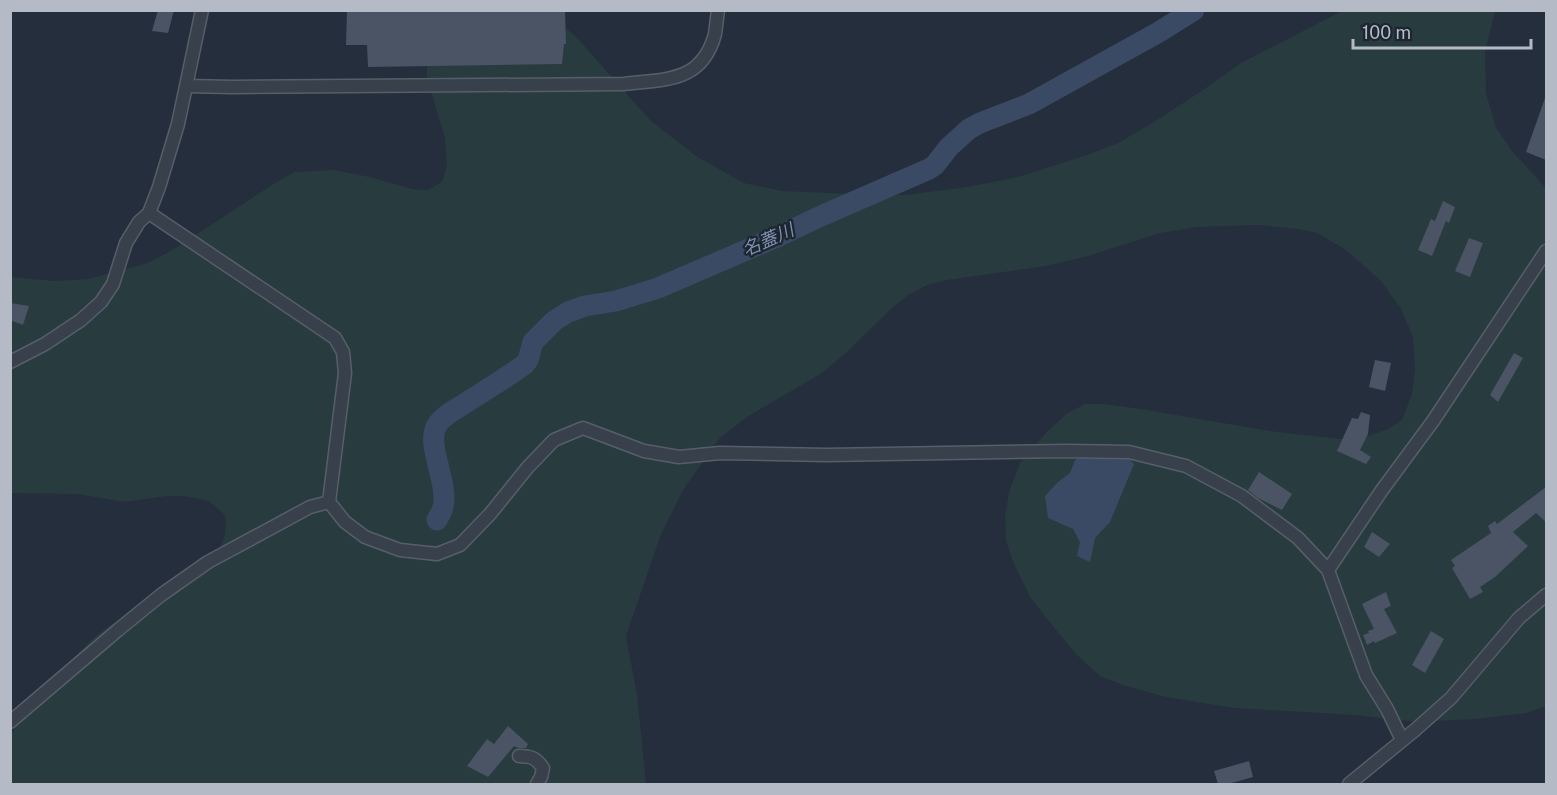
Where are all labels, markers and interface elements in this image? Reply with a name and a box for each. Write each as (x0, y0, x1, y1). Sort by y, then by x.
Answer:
scale bar (1353, 12, 1532, 50)
text: 100 m (1362, 22, 1411, 43)
water label: 名蓋川 (739, 218, 799, 260)

